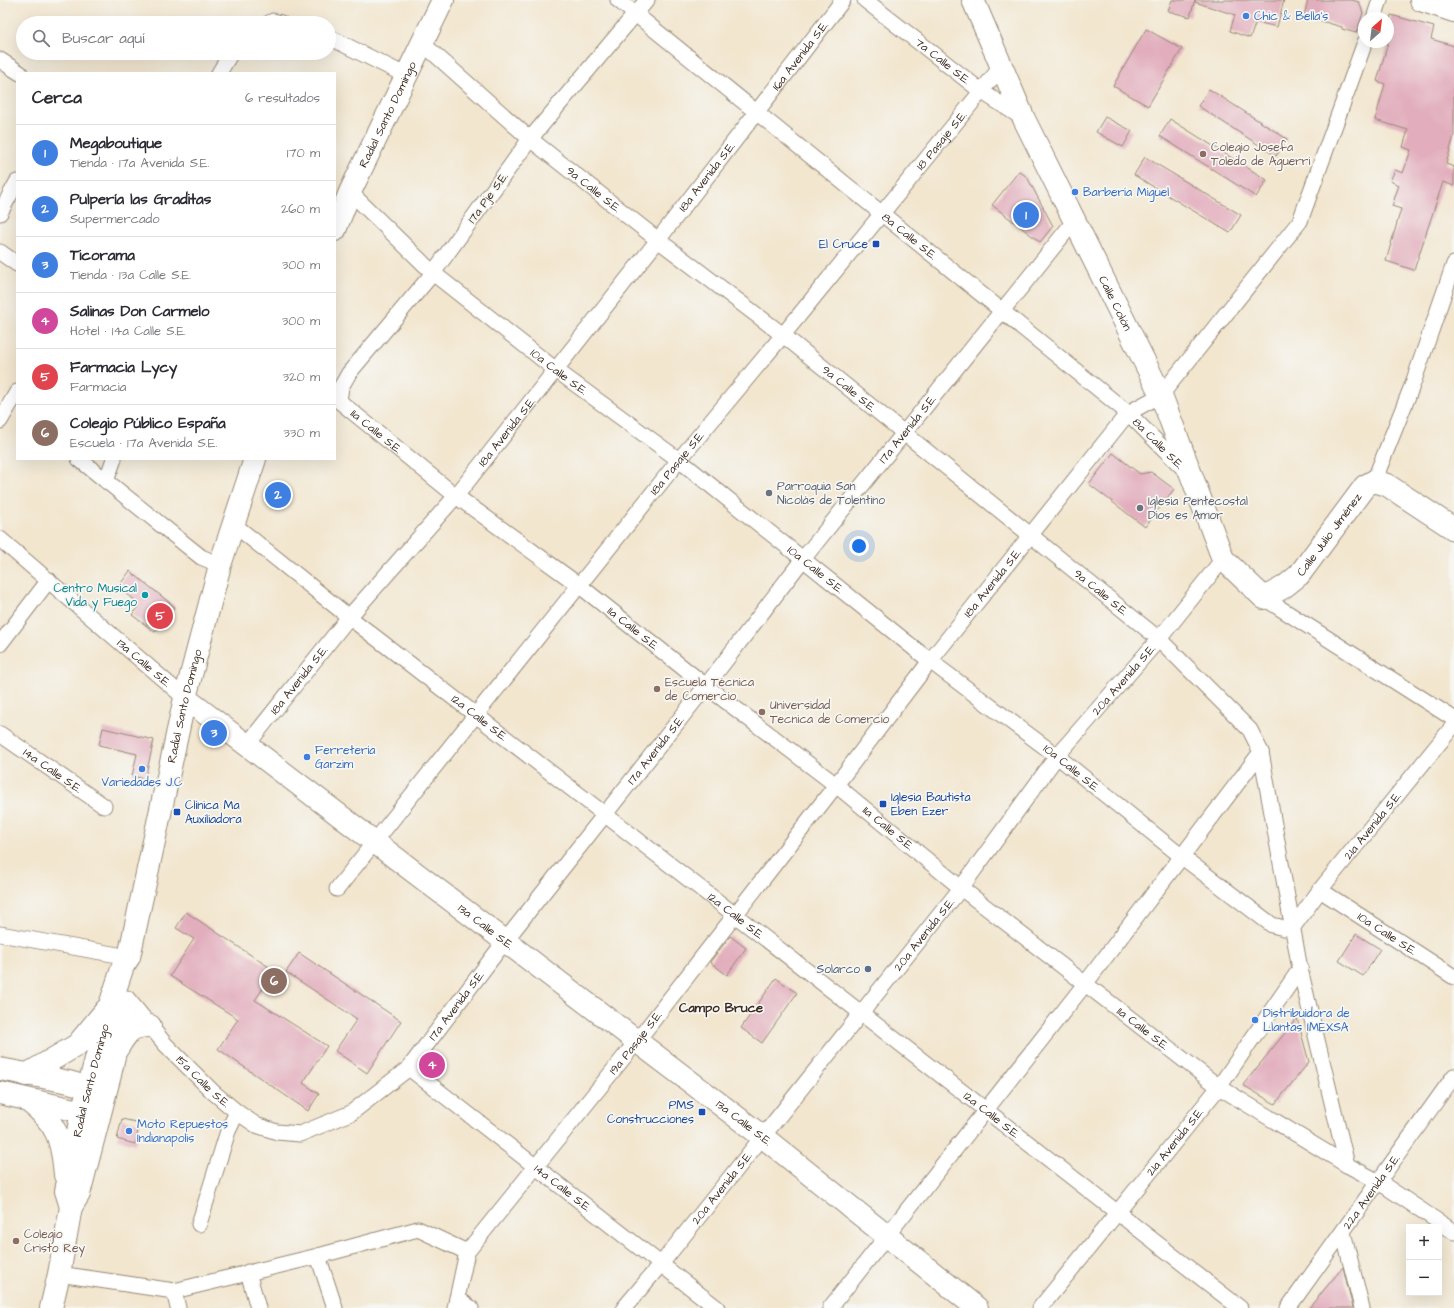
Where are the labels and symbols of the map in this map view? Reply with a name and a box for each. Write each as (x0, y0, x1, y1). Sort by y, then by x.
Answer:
place label: Chic & Bella's (1254, 8, 1328, 25)
marker: Chic & Bella's (1241, 11, 1251, 21)
north arrow (1358, 12, 1394, 48)
street label: 16a Avenida S.E. (768, 17, 832, 94)
street label: 7a Calle S.E. (912, 34, 974, 88)
street label: Radial Santo Domingo (355, 58, 421, 171)
street label: 18 Pasaje S.E. (912, 107, 971, 174)
street label: 18a Avenida S.E. (674, 138, 739, 215)
place label: Colegio Josefa Toledo de Aguerri (1211, 139, 1310, 171)
marker: Colegio Josefa Toledo de Aguerri (1198, 149, 1208, 159)
street label: 9a Calle S.E. (563, 162, 625, 216)
street label: 17a Pje S.E. (464, 169, 512, 227)
place label: Barbería Miguel (1083, 184, 1169, 202)
marker: Barbería Miguel (1070, 187, 1080, 197)
pin: 1 (1013, 200, 1039, 230)
street label: 8a Calle S.E. (878, 208, 941, 264)
place label: El Cruce (819, 236, 869, 253)
marker: El Cruce (871, 239, 881, 249)
street label: Calle Colón (1095, 273, 1136, 334)
street label: 10a Calle S.E. (527, 344, 591, 399)
street label: 9a Calle S.E. (818, 361, 880, 416)
street label: 17a Avenida S.E. (875, 391, 940, 467)
street label: 18a Avenida S.E. (474, 393, 539, 470)
street label: 11a Calle S.E. (347, 405, 406, 458)
street label: 8a Calle S.E. (1129, 414, 1188, 473)
street label: 18a Pasaje S.E. (646, 427, 708, 499)
place label: Parroquia San Nicolás de Tolentino (777, 478, 885, 509)
pin: 2 (265, 480, 291, 510)
marker: Parroquia San Nicolás de Tolentino (764, 488, 774, 498)
street label: Calle Julio Jiménez (1292, 489, 1366, 580)
place label: Iglesia Pentecostal Dios es Amor (1148, 493, 1248, 524)
marker: Iglesia Pentecostal Dios es Amor (1135, 503, 1145, 513)
your location (849, 536, 869, 556)
street label: 10a Calle S.E. (784, 541, 848, 597)
street label: 18a Avenida S.E. (960, 545, 1025, 621)
street label: 9a Calle S.E. (1070, 565, 1132, 620)
place label: Centro Musical Vida y Fuego (54, 580, 137, 612)
marker: Centro Musical Vida y Fuego (140, 590, 150, 600)
pin: 5 (147, 601, 173, 631)
street label: 11a Calle S.E. (604, 602, 663, 654)
street label: 13a Calle S.E. (113, 635, 175, 691)
street label: 20a Avenida S.E. (1088, 640, 1159, 719)
street label: 18a Avenida S.E. (266, 642, 332, 718)
street label: Radial Santo Domingo (163, 647, 206, 764)
place label: Escuela Técnica de Comercio (665, 674, 754, 705)
marker: Escuela Técnica de Comercio (652, 684, 662, 694)
street label: 12a Calle S.E. (448, 691, 512, 745)
place label: Universidad Tecnica de Comercio (770, 697, 889, 728)
marker: Universidad Tecnica de Comercio (757, 707, 767, 717)
street label: 17a Avenida S.E. (623, 712, 688, 788)
pin: 3 (201, 718, 227, 748)
street label: 10a Calle S.E. (1040, 740, 1104, 796)
place label: Ferretería Garzim (315, 742, 375, 773)
street label: 14a Calle S.E. (20, 744, 86, 797)
marker: Ferretería Garzim (302, 752, 312, 762)
marker: Variedades J.C (137, 764, 147, 774)
place label: Variedades J.C (102, 774, 183, 791)
street label: 21a Avenida S.E. (1340, 788, 1405, 863)
place label: Iglesia Bautista Eben Ezer (891, 789, 971, 820)
place label: Clínica Ma Auxiliadora (185, 797, 242, 828)
marker: Iglesia Bautista Eben Ezer (878, 799, 888, 809)
street label: 11a Calle S.E. (859, 802, 918, 855)
marker: Clínica Ma Auxiliadora (172, 807, 182, 817)
street label: 12a Calle S.E. (704, 888, 768, 943)
street label: 20a Avenida S.E. (890, 894, 958, 975)
street label: 13a Calle S.E. (454, 900, 518, 954)
street label: 10a Calle S.E. (1354, 908, 1420, 959)
place label: Solarco (817, 961, 860, 978)
marker: Solarco (863, 964, 873, 974)
pin: 6 (261, 966, 287, 996)
street label: 17a Avenida S.E. (424, 967, 488, 1044)
district label: Campo Bruce (679, 999, 763, 1018)
street label: 11a Calle S.E. (1113, 1003, 1173, 1054)
place label: Distribuidora de Llantas IMEXSA (1263, 1005, 1350, 1036)
street label: 19a Pasaje S.E. (605, 1007, 666, 1078)
marker: Distribuidora de Llantas IMEXSA (1250, 1015, 1260, 1025)
street label: Radial Santo Domingo (69, 1022, 113, 1139)
pin: 4 (419, 1050, 445, 1080)
street label: 15a Calle S.E. (172, 1051, 234, 1111)
street label: 12a Calle S.E. (960, 1087, 1024, 1142)
street label: 13a Calle S.E. (712, 1096, 776, 1150)
place label: PMS Construcciones (607, 1097, 694, 1128)
street label: 21a Avenida S.E. (1142, 1104, 1208, 1179)
marker: PMS Construcciones (697, 1107, 707, 1117)
place label: Moto Repuestos Indianapolis (137, 1116, 228, 1147)
marker: Moto Repuestos Indianapolis (124, 1126, 134, 1136)
street label: 20a Avenida S.E. (687, 1147, 756, 1228)
street label: 22a Avenida S.E. (1339, 1151, 1404, 1233)
street label: 14a Calle S.E. (531, 1160, 595, 1216)
place label: Colegio Cristo Rey (24, 1226, 85, 1258)
marker: Colegio Cristo Rey (11, 1236, 21, 1246)

